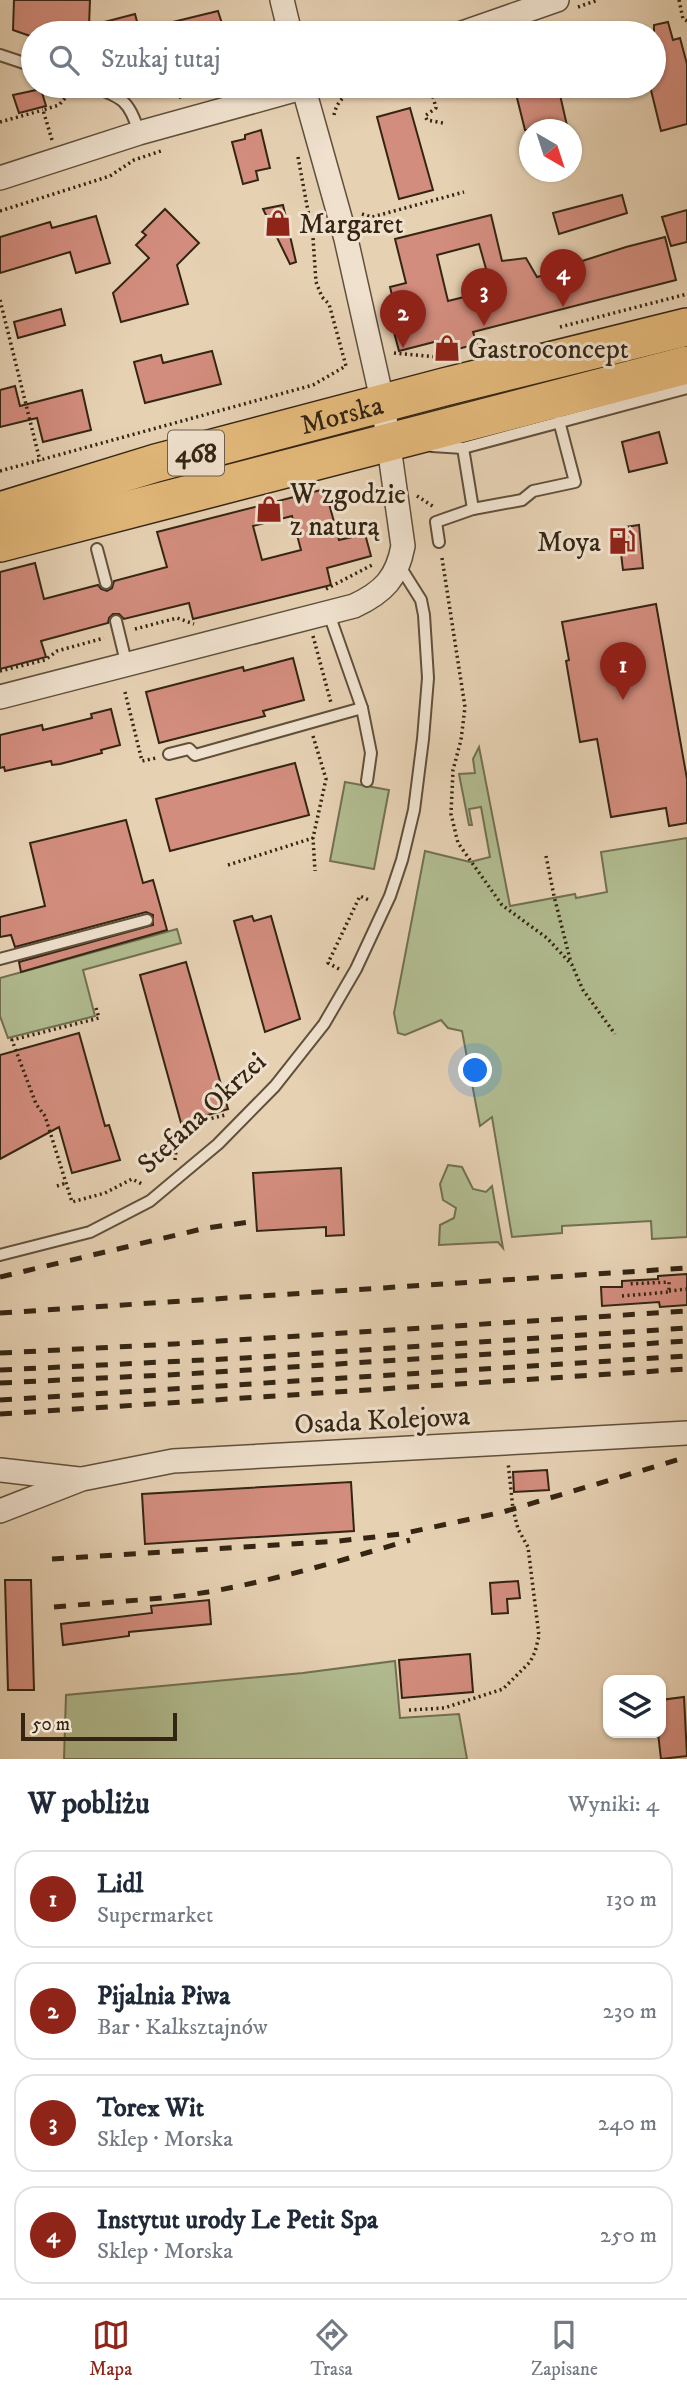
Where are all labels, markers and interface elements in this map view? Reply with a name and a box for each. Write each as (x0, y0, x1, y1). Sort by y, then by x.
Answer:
search box (21, 21, 666, 98)
icon: search (45, 41, 83, 79)
text: Szukaj tutaj (101, 43, 221, 76)
north arrow (519, 119, 582, 182)
place label: Margaret (299, 207, 403, 242)
shop icon: Margaret (263, 208, 293, 238)
pin: 4 (540, 249, 586, 307)
pin: 3 (461, 268, 507, 326)
pin: 2 (380, 290, 426, 348)
place label: Gastroconcept (468, 332, 629, 367)
shop icon: Gastroconcept (432, 333, 462, 363)
street label: Morska (297, 388, 387, 443)
road number: 468 (168, 430, 224, 475)
place label: W zgodzie z naturą (289, 477, 406, 544)
shop icon: W zgodzie z naturą (254, 494, 284, 524)
place label: Moya (537, 525, 601, 560)
fuel station icon: Moya (607, 526, 637, 556)
pin: 1 (600, 642, 646, 700)
street label: Stefana Okrzei (130, 1045, 274, 1182)
your location (458, 1053, 492, 1087)
street label: Osada Kolejowa (293, 1398, 471, 1443)
map controls (603, 1675, 666, 1738)
button: layers (603, 1675, 666, 1738)
scale bar (21, 1710, 177, 1742)
text: 50 m (32, 1713, 70, 1736)
text: W pobliżu (28, 1786, 150, 1823)
text: Wyniki: 4 (568, 1790, 659, 1819)
text: Lidl (97, 1868, 143, 1901)
text: 1 (49, 1885, 57, 1914)
text: 130 m (605, 1885, 657, 1914)
text: Supermarket (97, 1901, 213, 1930)
text: Pijalnia Piwa (97, 1980, 230, 2013)
text: 2 (47, 1997, 59, 2026)
text: 230 m (603, 1997, 657, 2026)
text: Bar · Kalksztajnów (97, 2013, 268, 2042)
text: Torex Wit (97, 2092, 204, 2125)
text: 3 (49, 2109, 57, 2138)
text: 240 m (598, 2109, 657, 2138)
text: Sklep · Morska (97, 2125, 233, 2154)
text: Instytut urody Le Petit Spa (97, 2204, 378, 2237)
text: 4 (46, 2221, 60, 2250)
text: 250 m (600, 2221, 657, 2250)
text: Sklep · Morska (97, 2237, 233, 2266)
tab: Mapa (89, 2316, 132, 2381)
tab: Trasa (311, 2316, 353, 2381)
tab: Zapisane (531, 2316, 598, 2381)

